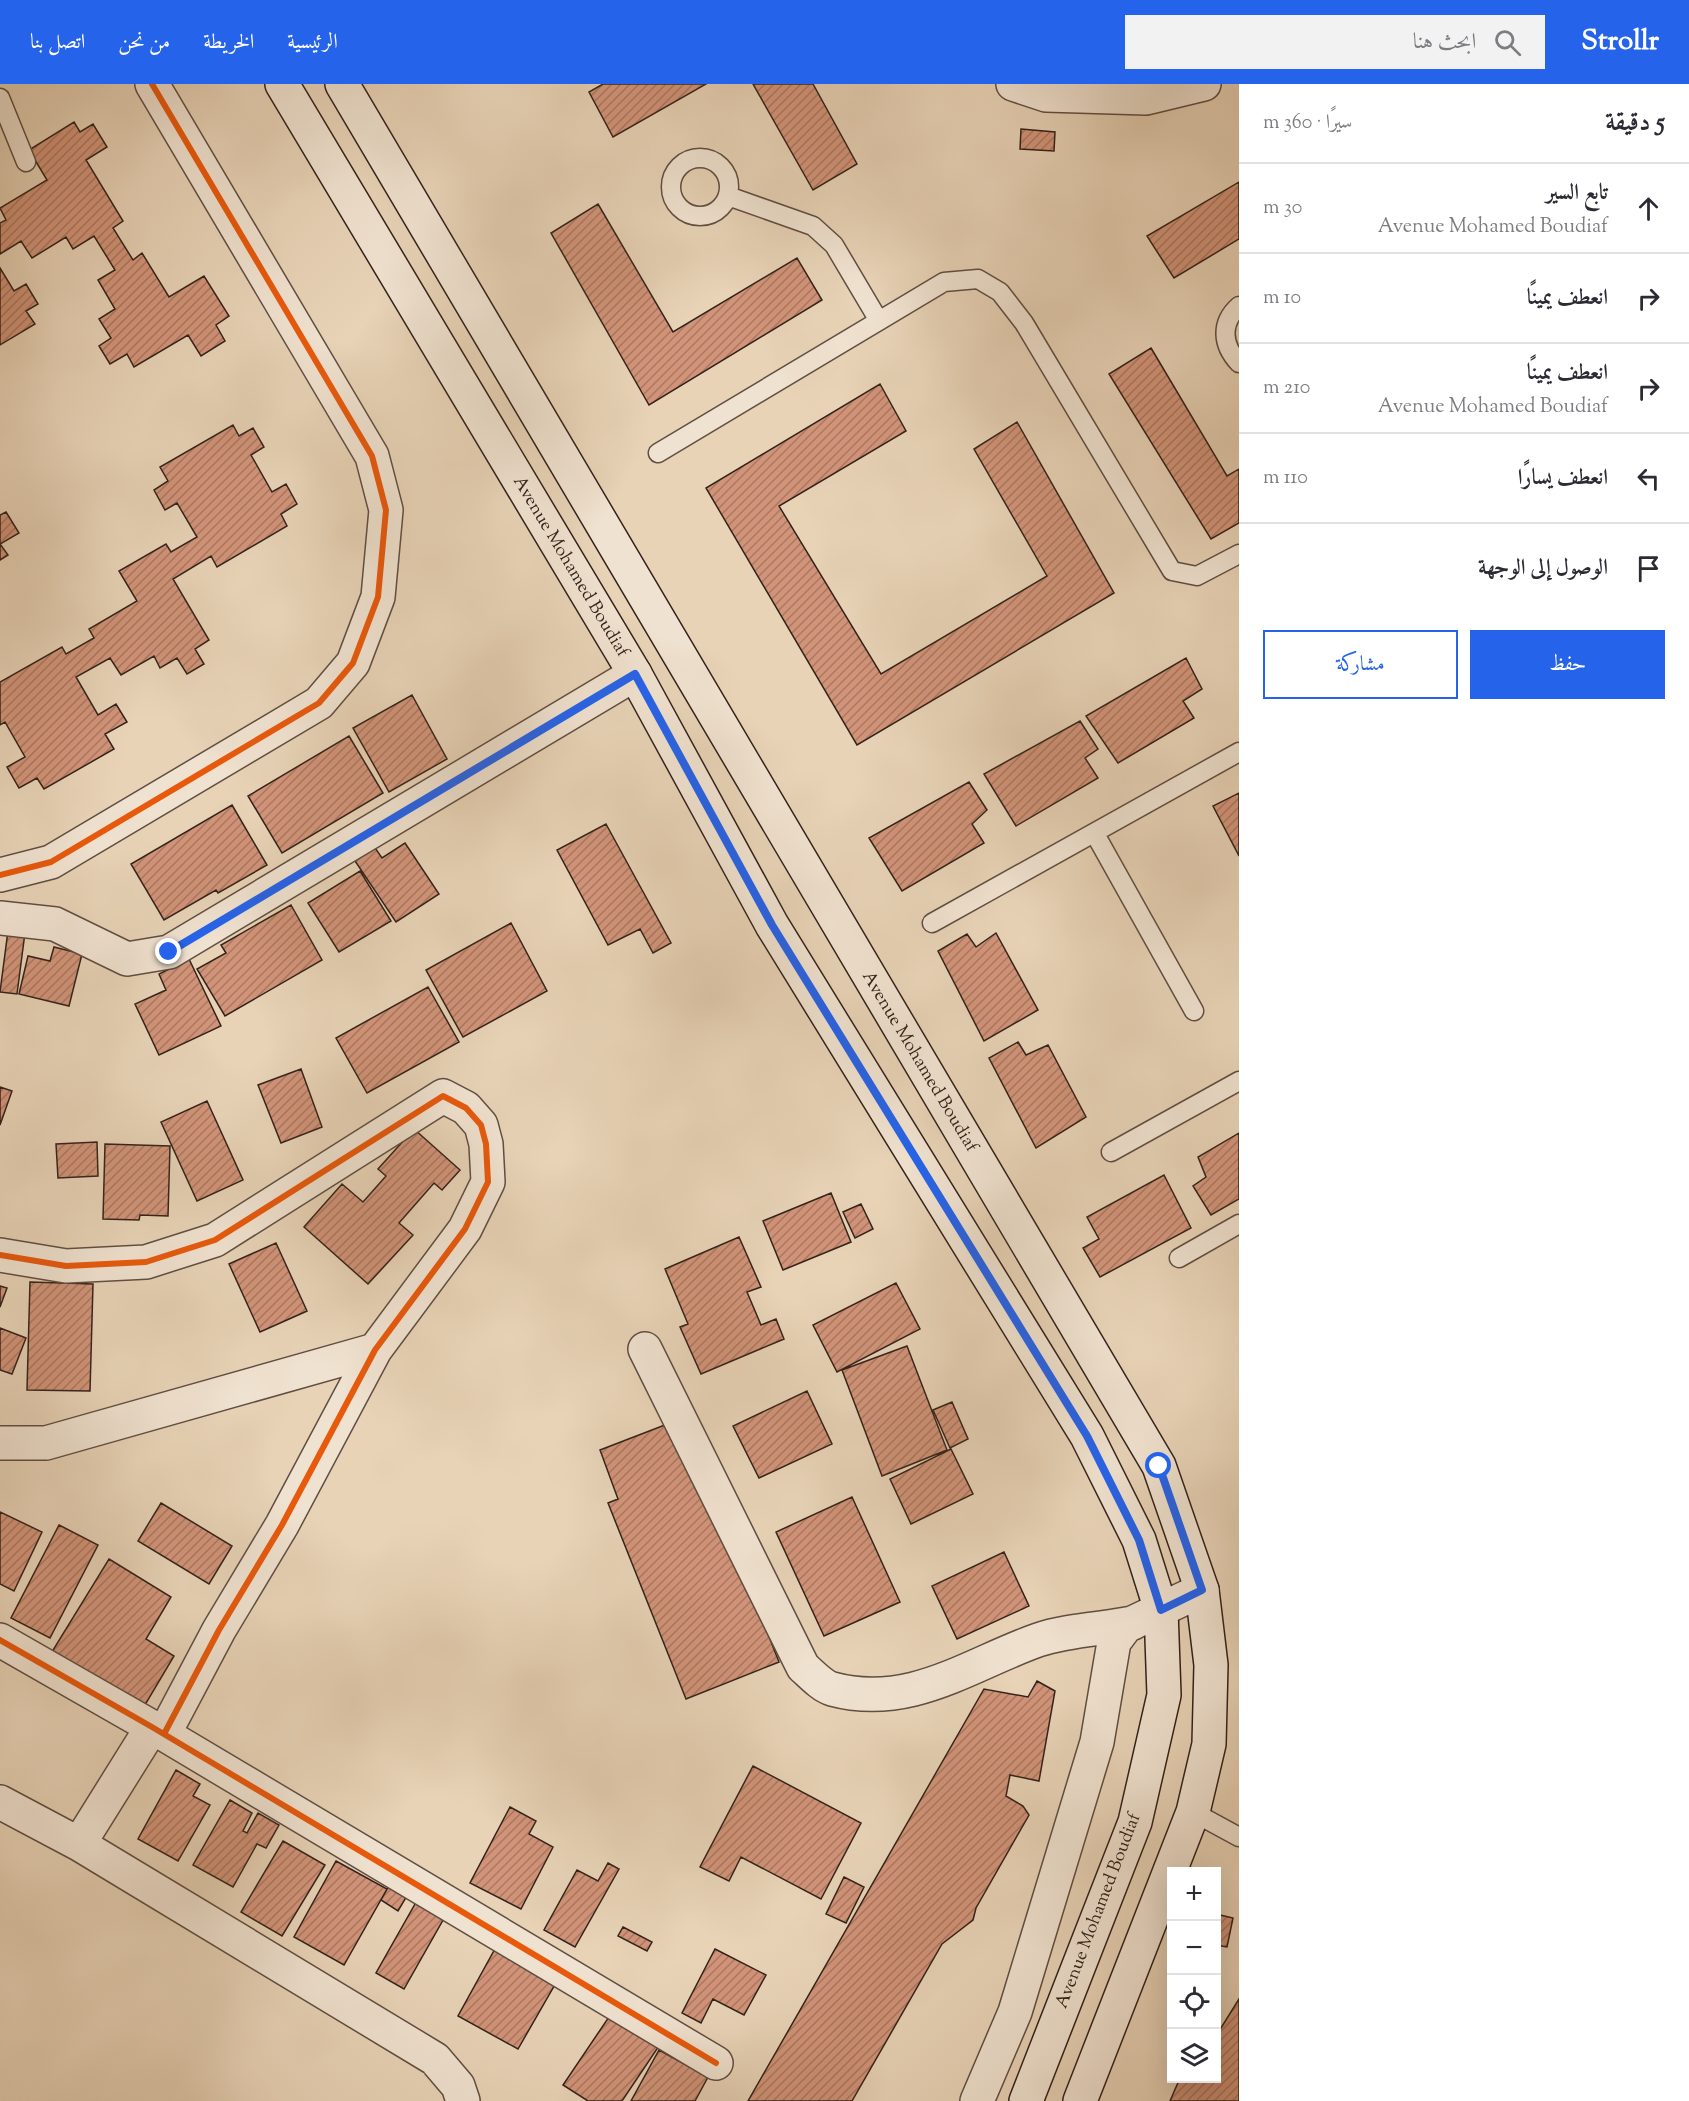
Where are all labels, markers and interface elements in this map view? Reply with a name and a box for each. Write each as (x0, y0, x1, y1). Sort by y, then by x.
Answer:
search box (1125, 15, 1545, 69)
text: Strollr (1581, 22, 1659, 62)
icon: search (1491, 26, 1524, 59)
text: ابحث هنا (1413, 27, 1476, 59)
text: اتصل بنا (30, 28, 85, 58)
text: من نحن (118, 28, 170, 58)
text: الخريطة (203, 28, 254, 58)
text: الرئيسية (287, 28, 338, 58)
text: 5 دقيقة (1605, 105, 1665, 142)
text: سيرًا · 360 m (1263, 109, 1352, 138)
text: تابع السير (1546, 178, 1608, 210)
icon: ahead (1632, 192, 1665, 225)
text: 30 m (1263, 194, 1302, 223)
text: Avenue Mohamed Boudiaf (1378, 213, 1608, 242)
icon: right (1632, 282, 1665, 315)
text: انعطف يمينًا (1527, 283, 1608, 315)
text: 10 m (1263, 284, 1301, 313)
text: انعطف يمينًا (1527, 358, 1608, 390)
icon: right (1632, 372, 1665, 405)
text: 210 m (1263, 374, 1310, 403)
text: Avenue Mohamed Boudiaf (1378, 393, 1608, 422)
icon: left (1632, 462, 1665, 495)
text: انعطف يسارًا (1518, 463, 1608, 495)
text: 110 m (1263, 464, 1308, 493)
street label: Avenue Mohamed Boudiaf (505, 471, 635, 663)
icon: arrive (1632, 552, 1665, 585)
text: الوصول إلى الوجهة (1478, 553, 1608, 585)
button: مشاركة (1263, 630, 1458, 699)
button: حفظ (1470, 630, 1665, 699)
route end (155, 938, 181, 964)
street label: Avenue Mohamed Boudiaf (854, 966, 984, 1158)
route start (1145, 1452, 1171, 1478)
street label: Avenue Mohamed Boudiaf (1050, 1809, 1149, 2012)
map controls (1167, 1867, 1221, 2083)
button: + (1167, 1867, 1221, 1921)
button: − (1167, 1921, 1221, 1975)
button: locate (1167, 1975, 1221, 2029)
button: layers (1167, 2029, 1221, 2083)

